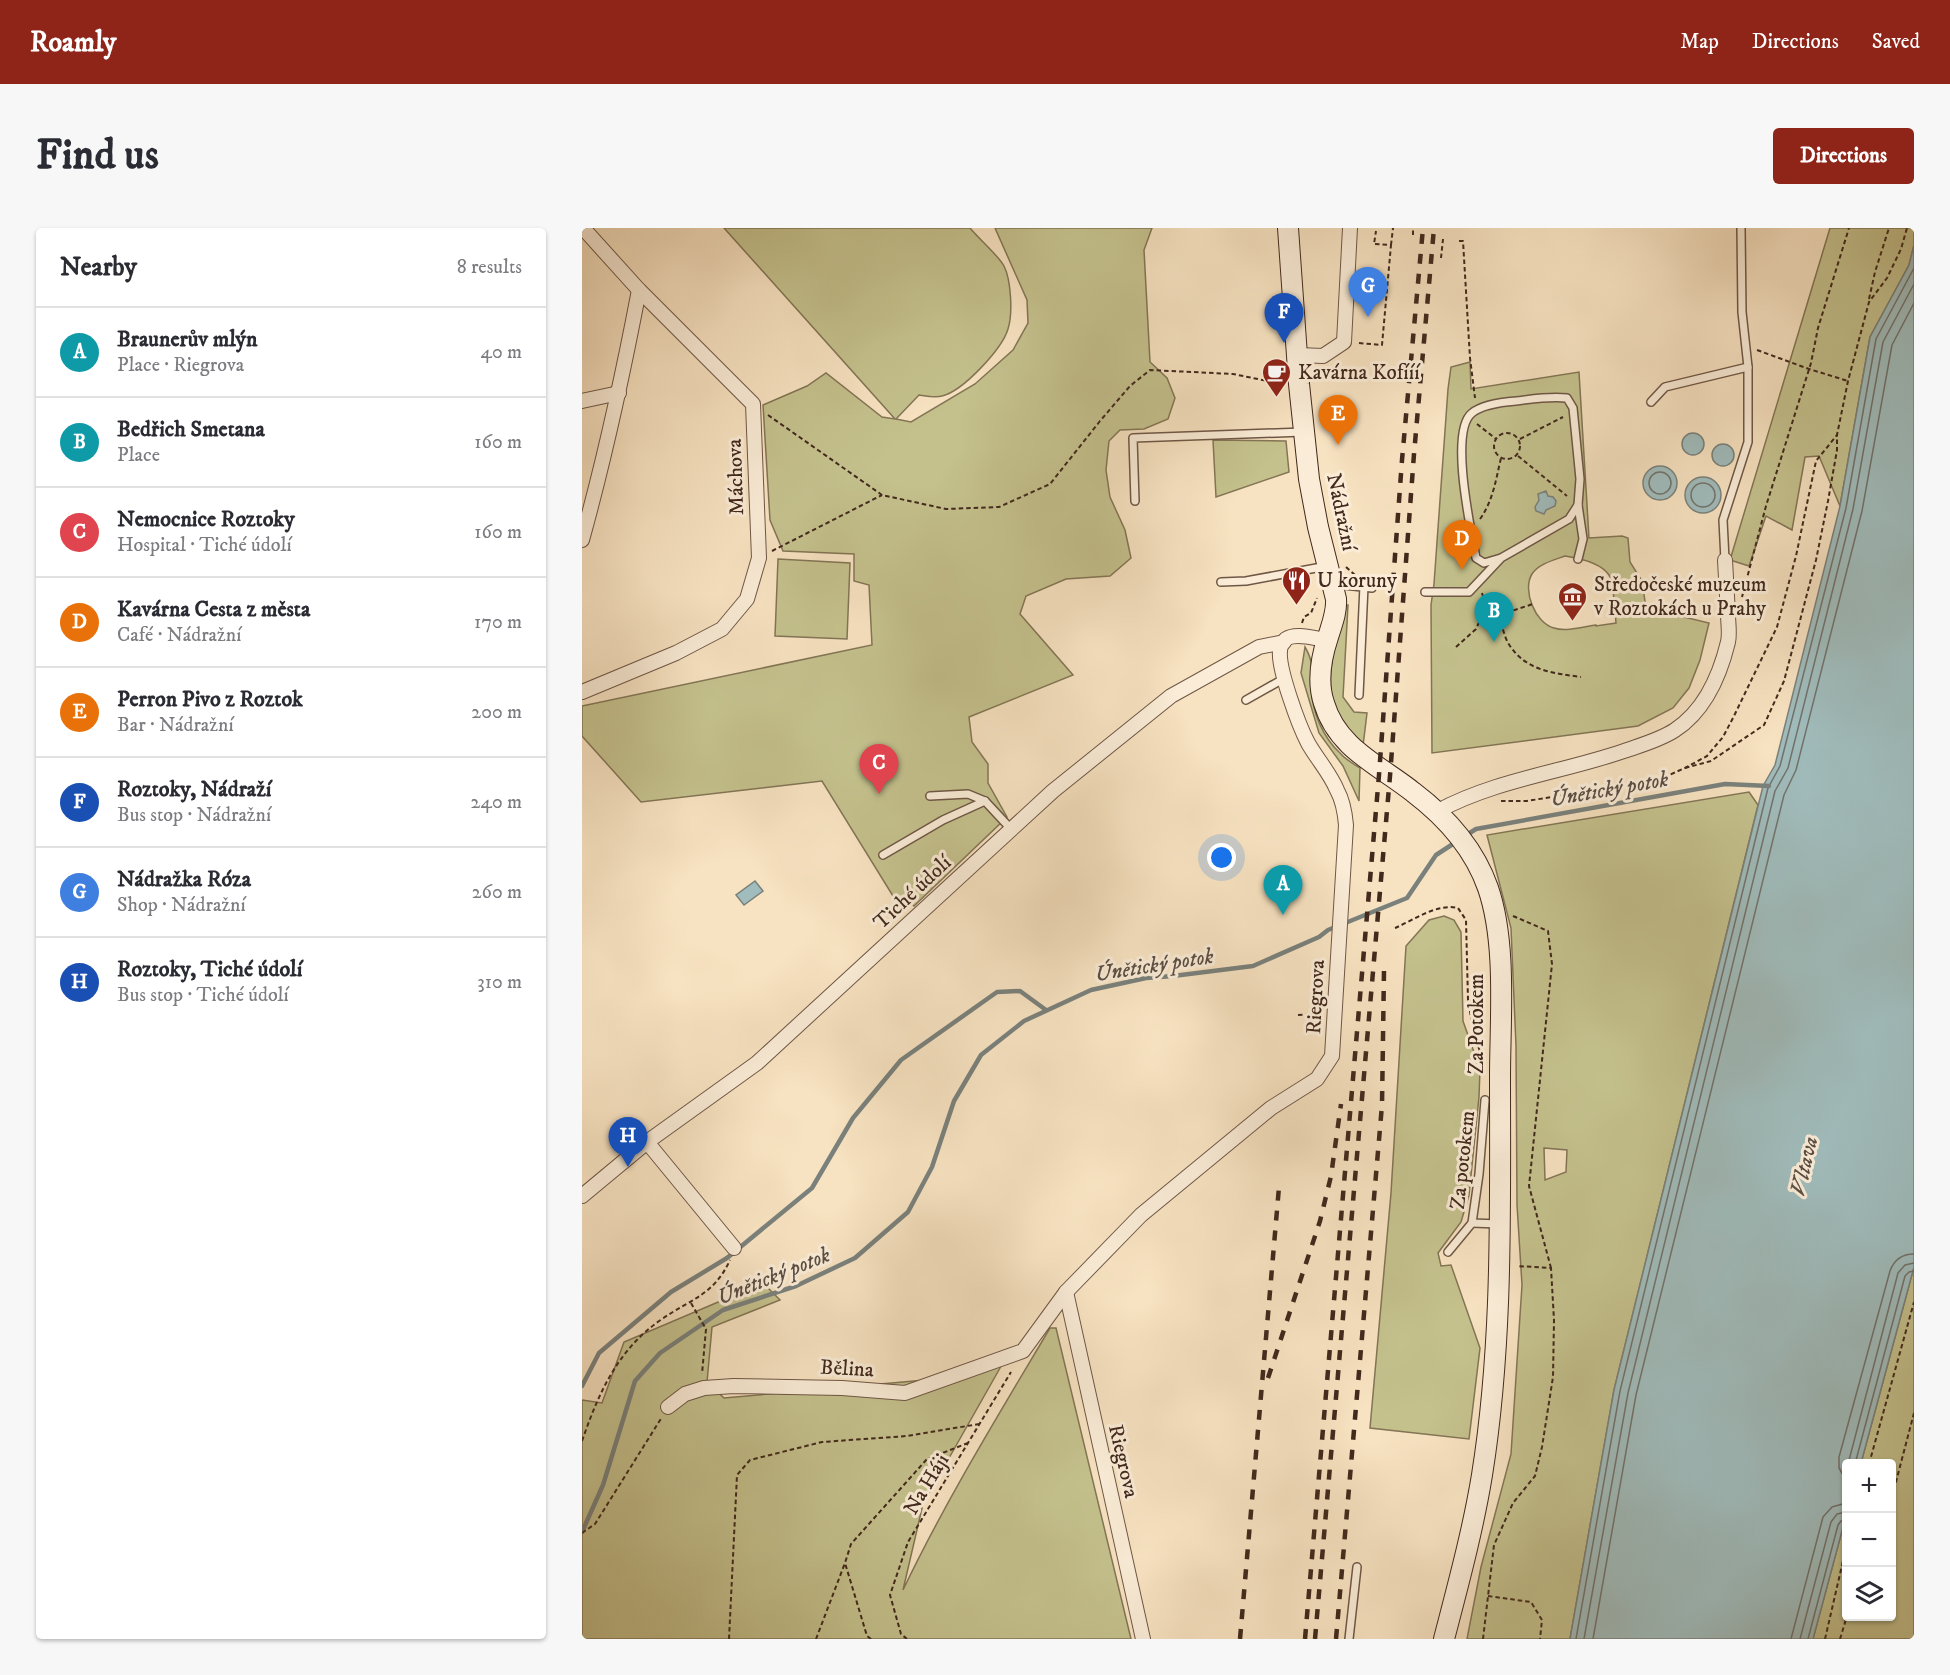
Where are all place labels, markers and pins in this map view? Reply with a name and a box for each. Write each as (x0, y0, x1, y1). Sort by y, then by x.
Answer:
pin: G (1348, 268, 1388, 317)
pin: F (1264, 294, 1304, 343)
cafe icon: Kavárna Kofííí (1261, 356, 1293, 398)
place label: Kavárna Kofííí (1298, 360, 1421, 386)
pin: E (1318, 396, 1358, 445)
pin: D (1442, 520, 1482, 570)
restaurant icon: U koruny (1280, 564, 1312, 606)
place label: U koruny (1317, 568, 1398, 594)
place label: Středočeské muzeum v Roztokách u Prahy (1593, 572, 1767, 622)
museum icon: Středočeské muzeum v Roztokách u Prahy (1557, 580, 1589, 622)
pin: B (1474, 592, 1514, 642)
pin: C (860, 744, 898, 794)
pin: A (1264, 866, 1302, 915)
pin: H (608, 1118, 648, 1167)

